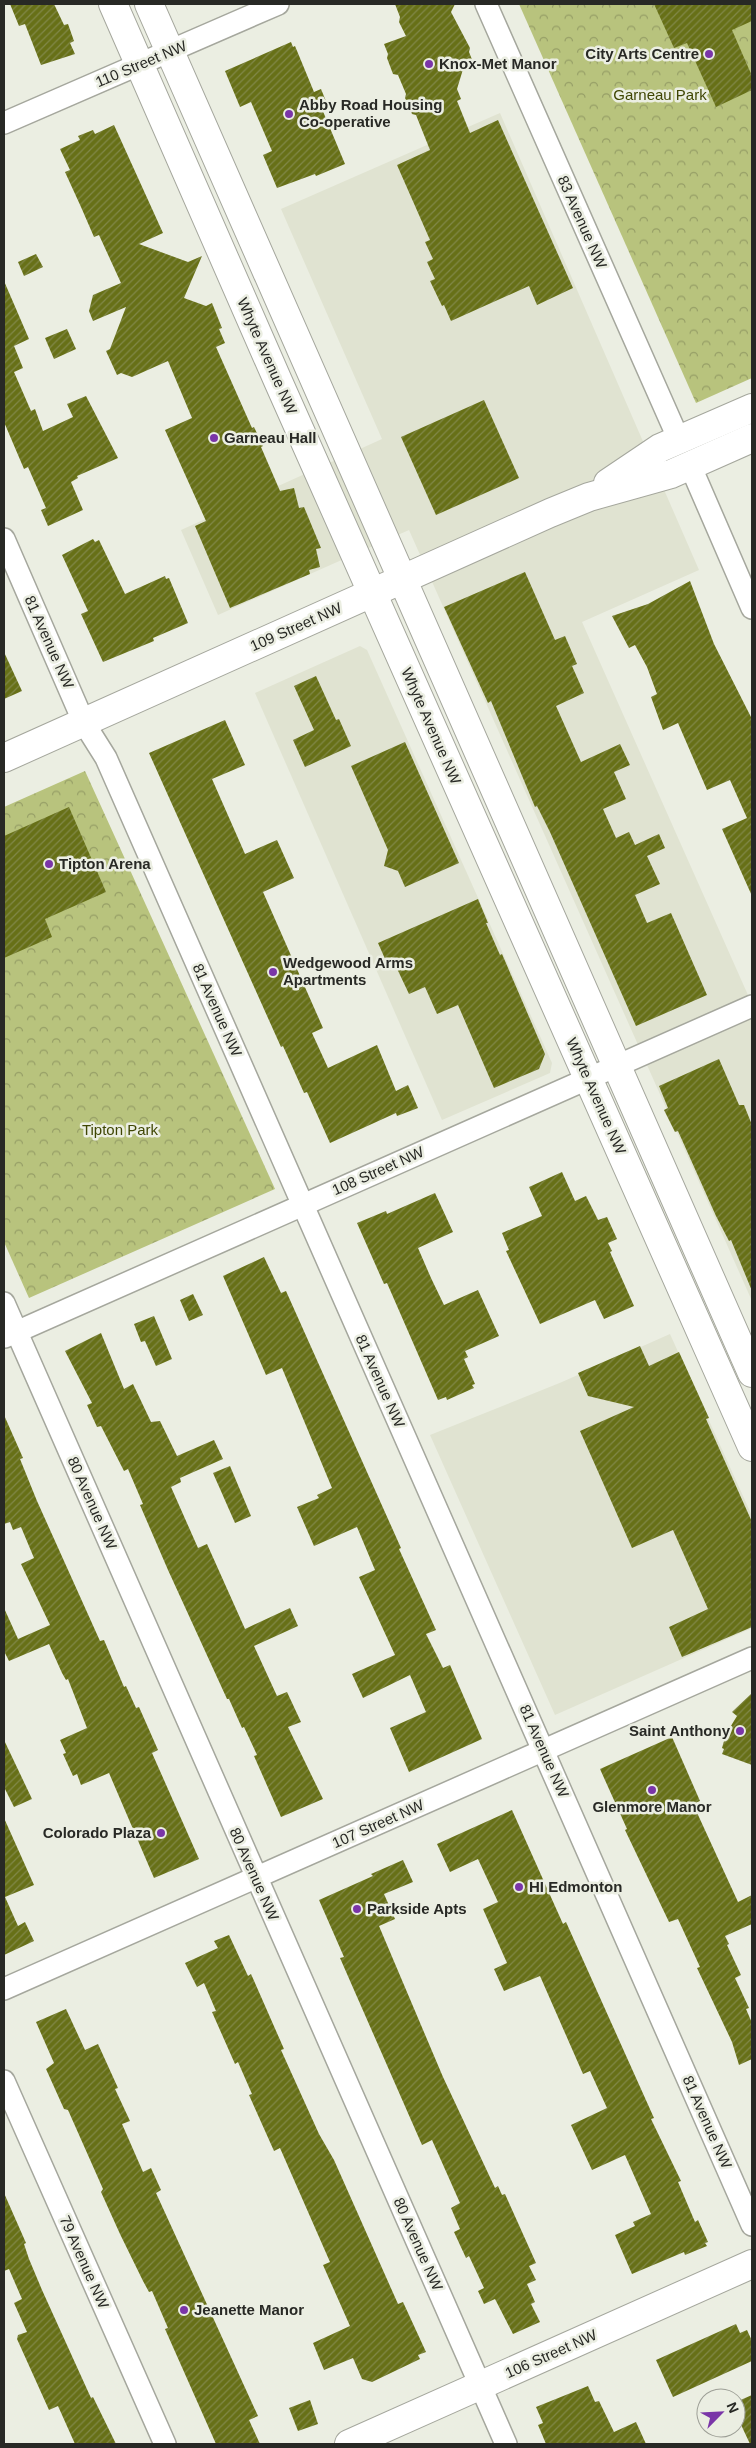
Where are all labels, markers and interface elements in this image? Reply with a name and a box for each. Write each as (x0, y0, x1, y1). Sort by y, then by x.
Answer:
street label: 110 Street NW (93, 36, 190, 90)
place label: City Arts Centre (585, 45, 699, 62)
marker: City Arts Centre (703, 48, 715, 60)
place label: Knox-Met Manor (439, 55, 557, 72)
marker: Knox-Met Manor (423, 58, 435, 70)
park label: Garneau Park (613, 86, 707, 103)
place label: Abby Road Housing Co-operative (299, 96, 442, 130)
marker: Abby Road Housing Co-operative (283, 108, 295, 120)
street label: 83 Avenue NW (554, 173, 611, 272)
street label: Whyte Avenue NW (234, 295, 301, 417)
place label: Garneau Hall (224, 429, 317, 446)
marker: Garneau Hall (208, 432, 220, 444)
street label: 81 Avenue NW (21, 593, 78, 692)
street label: 109 Street NW (247, 598, 345, 654)
street label: Whyte Avenue NW (398, 665, 465, 787)
place label: Tipton Arena (59, 855, 151, 872)
marker: Tipton Arena (43, 858, 55, 870)
place label: Wedgewood Arms Apartments (283, 954, 413, 988)
street label: 81 Avenue NW (189, 961, 246, 1060)
marker: Wedgewood Arms Apartments (267, 966, 279, 978)
street label: Whyte Avenue NW (563, 1035, 630, 1157)
park label: Tipton Park (82, 1121, 159, 1138)
street label: 108 Street NW (329, 1142, 427, 1198)
street label: 81 Avenue NW (352, 1332, 409, 1431)
street label: 80 Avenue NW (64, 1454, 121, 1553)
street label: 81 Avenue NW (516, 1702, 573, 1801)
place label: Saint Anthony (629, 1722, 731, 1739)
marker: Saint Anthony (734, 1725, 746, 1737)
marker: Glenmore Manor (646, 1784, 658, 1796)
street label: 107 Street NW (329, 1795, 427, 1851)
place label: Glenmore Manor (592, 1798, 712, 1815)
place label: Colorado Plaza (43, 1824, 152, 1841)
street label: 80 Avenue NW (226, 1825, 283, 1924)
marker: Colorado Plaza (155, 1827, 167, 1839)
place label: HI Edmonton (529, 1878, 622, 1895)
marker: HI Edmonton (513, 1881, 525, 1893)
place label: Parkside Apts (367, 1900, 467, 1917)
marker: Parkside Apts (351, 1903, 363, 1915)
street label: 81 Avenue NW (679, 2073, 736, 2172)
street label: 80 Avenue NW (390, 2195, 447, 2294)
street label: 79 Avenue NW (56, 2213, 113, 2312)
place label: Jeanette Manor (194, 2301, 304, 2318)
marker: Jeanette Manor (178, 2304, 190, 2316)
street label: 106 Street NW (502, 2325, 600, 2381)
north arrow (696, 2388, 746, 2438)
text: N (724, 2400, 742, 2416)

